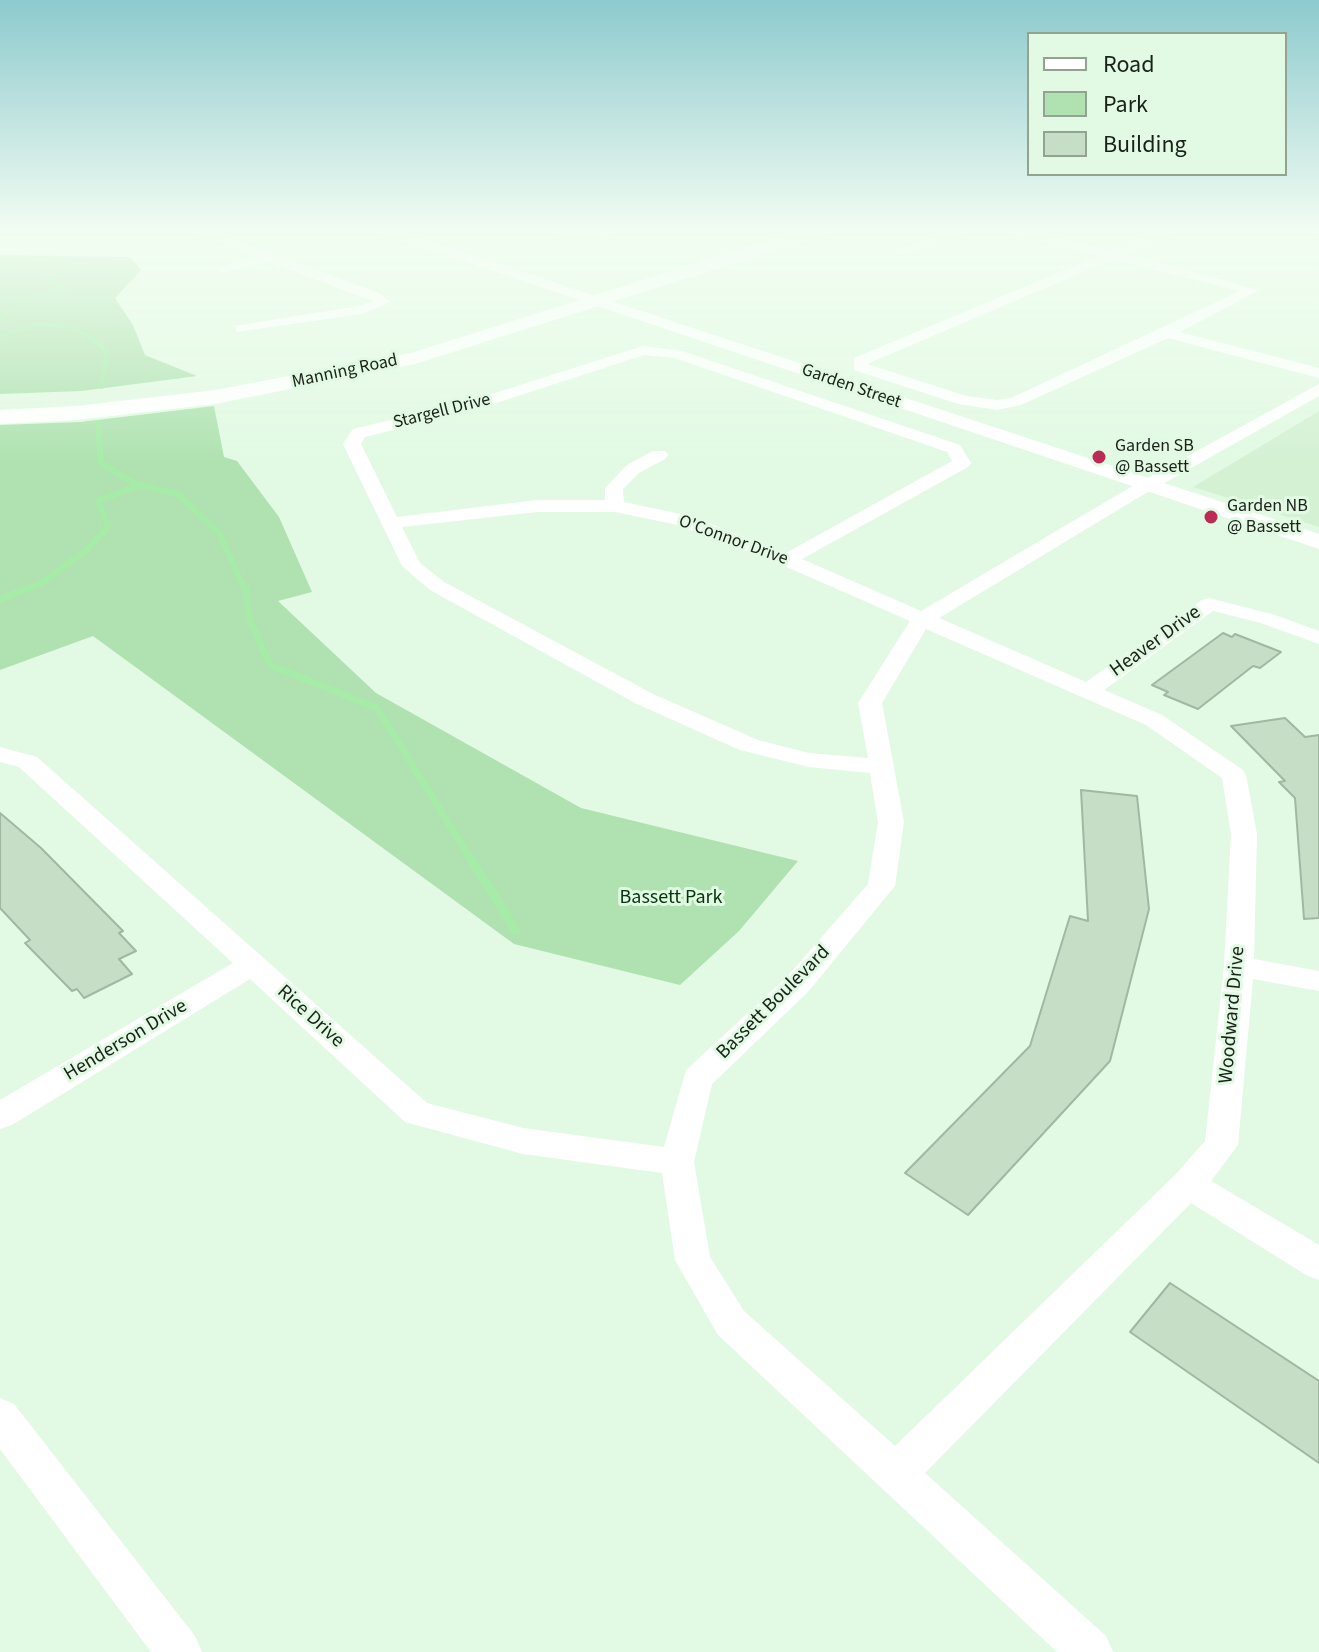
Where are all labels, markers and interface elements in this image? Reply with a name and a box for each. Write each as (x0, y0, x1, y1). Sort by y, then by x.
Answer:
legend (1027, 32, 1287, 176)
text: Road (1103, 47, 1155, 82)
text: Park (1103, 87, 1148, 122)
text: Building (1103, 127, 1187, 162)
street label: Manning Road (290, 350, 400, 394)
street label: Garden Street (798, 360, 904, 414)
street label: Stargell Drive (391, 389, 493, 435)
place label: Garden SB @ Bassett (1115, 436, 1194, 478)
marker: Garden SB @ Bassett (1090, 448, 1108, 466)
place label: Garden NB @ Bassett (1227, 496, 1308, 538)
marker: Garden NB @ Bassett (1202, 508, 1220, 526)
street label: O'Connor Drive (675, 511, 791, 571)
street label: Heaver Drive (1106, 601, 1206, 683)
park label: Bassett Park (620, 887, 722, 911)
street label: Bassett Boulevard (712, 941, 836, 1065)
street label: Woodward Drive (1215, 945, 1251, 1085)
street label: Rice Drive (271, 981, 349, 1053)
street label: Henderson Drive (60, 995, 192, 1087)

